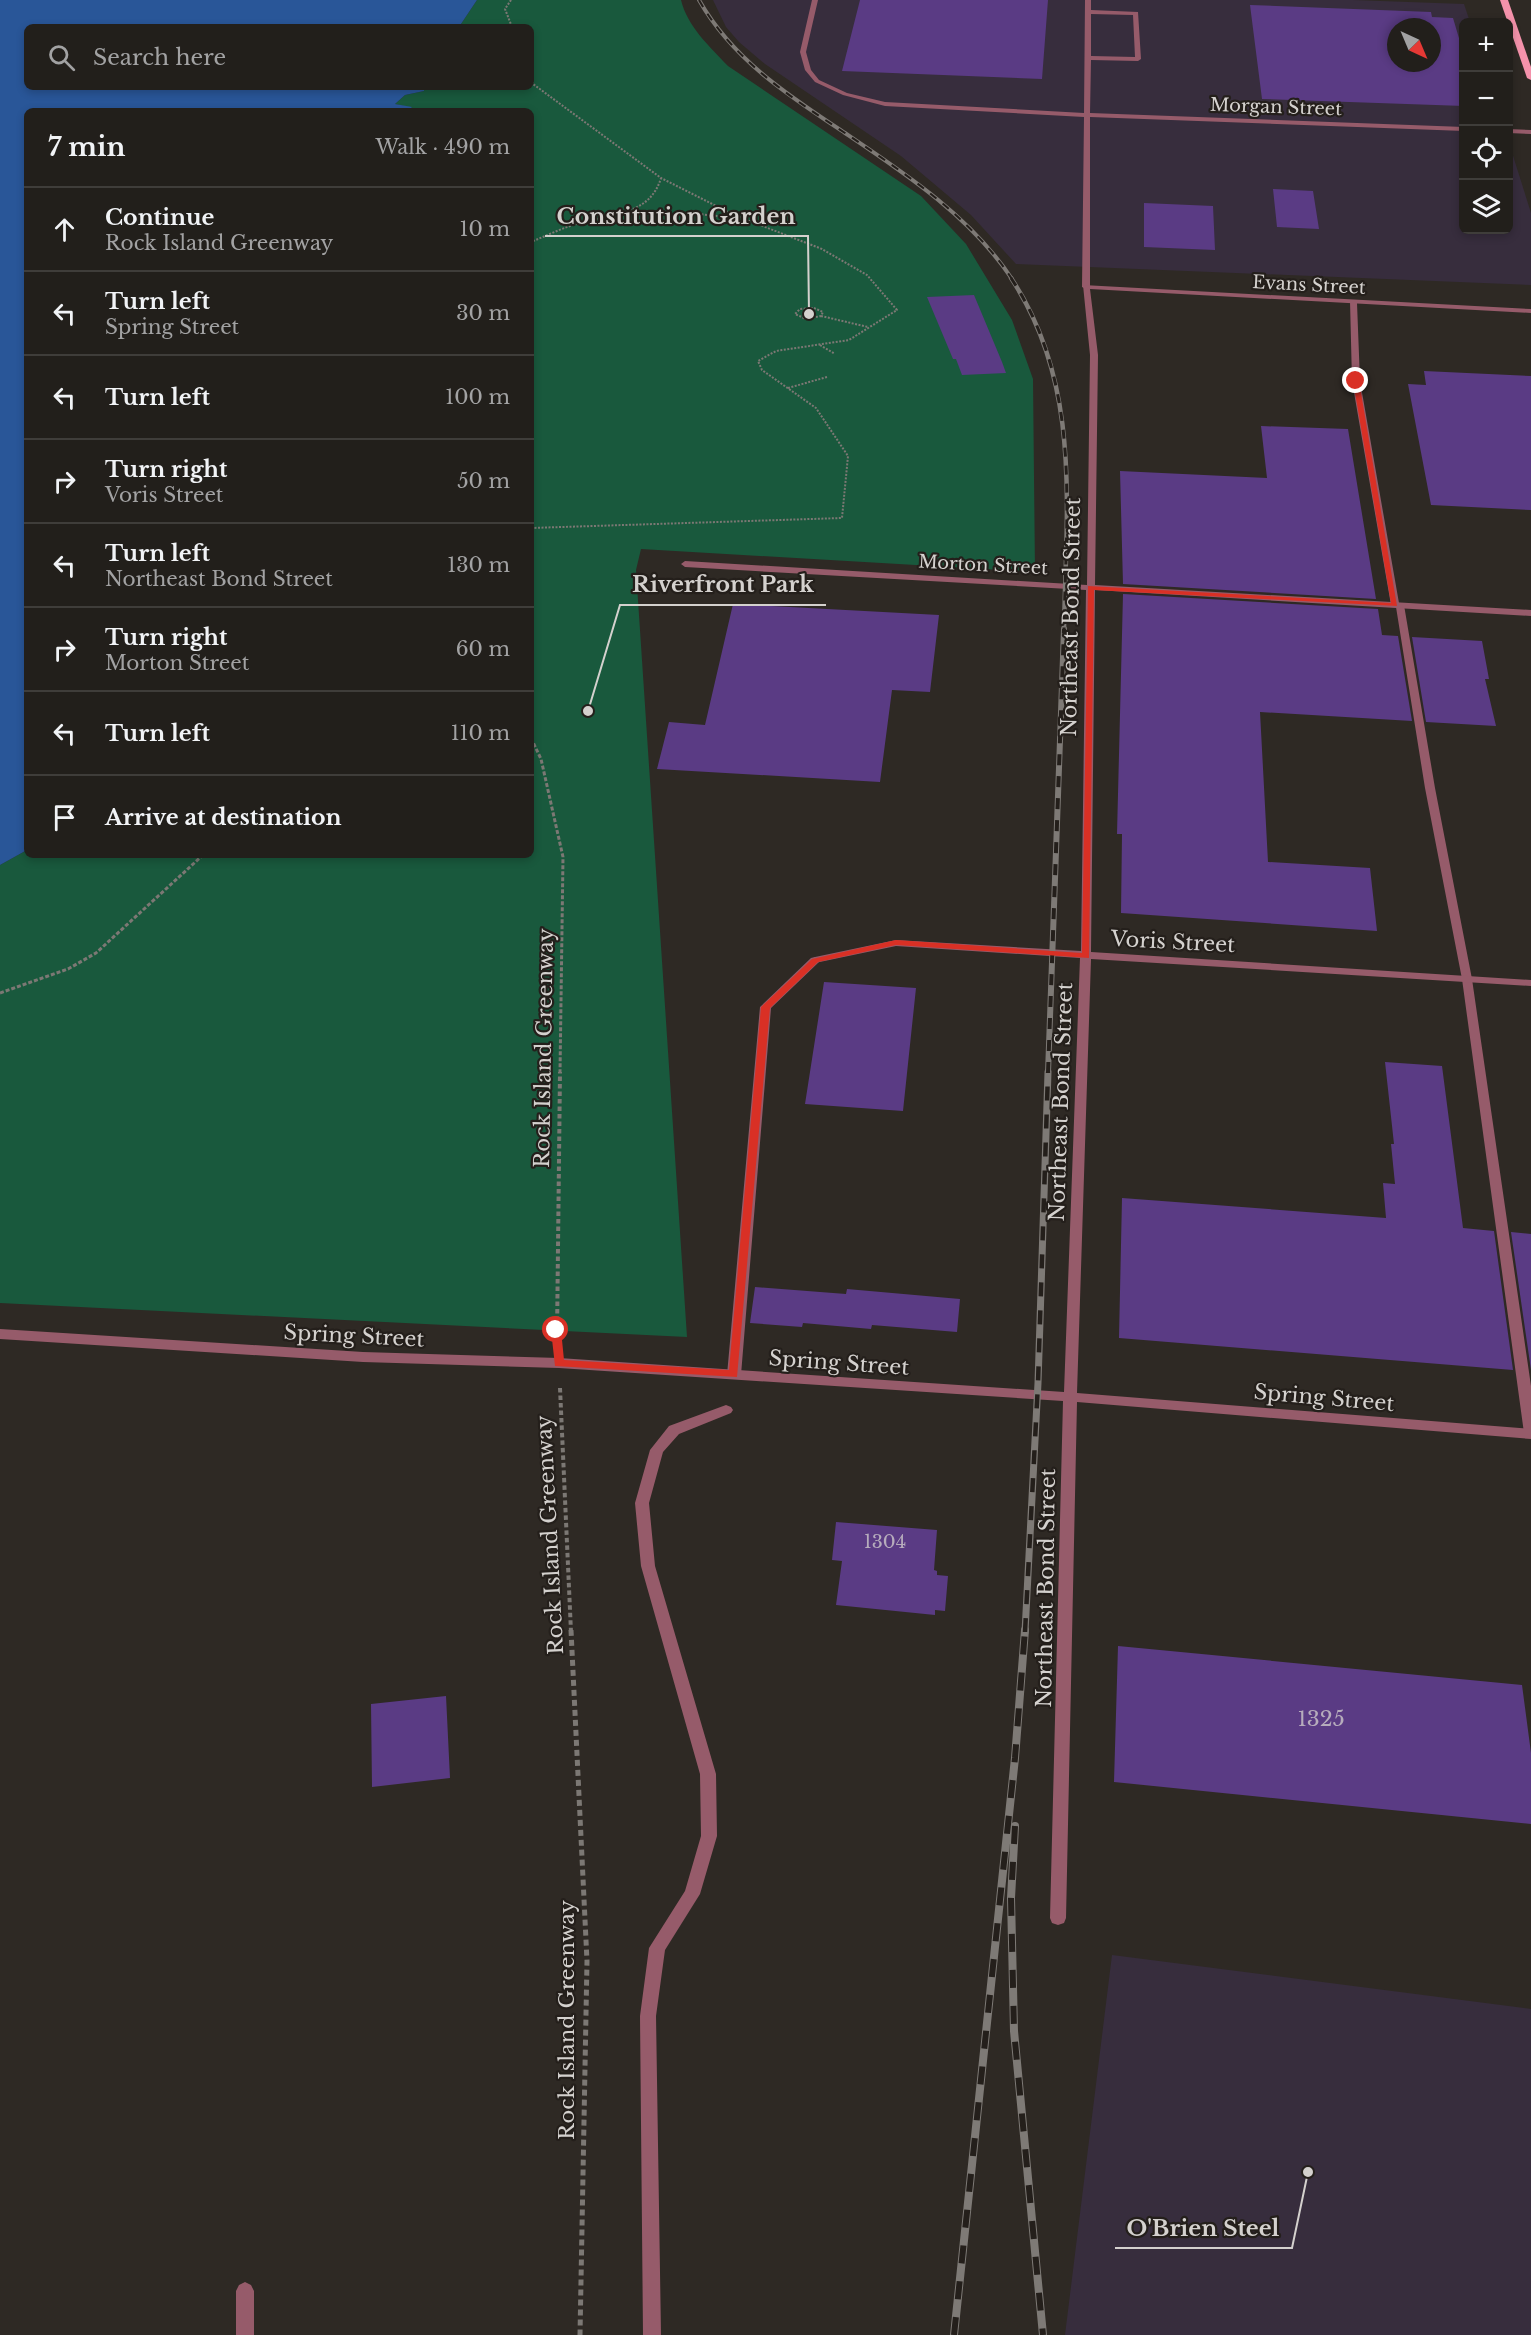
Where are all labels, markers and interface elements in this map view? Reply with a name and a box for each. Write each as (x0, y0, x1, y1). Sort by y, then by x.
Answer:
north arrow (1387, 18, 1441, 72)
map controls (1459, 18, 1513, 234)
button: + (1459, 18, 1513, 72)
search box (24, 24, 534, 90)
icon: search (45, 41, 78, 74)
text: Search here (93, 44, 226, 71)
button: − (1459, 72, 1513, 126)
street label: Morgan Street (1210, 94, 1343, 120)
button: locate (1459, 126, 1513, 180)
text: 7 min (48, 131, 125, 163)
text: Walk · 490 m (375, 135, 510, 159)
button: layers (1459, 180, 1513, 234)
callout: Constitution Garden (545, 196, 808, 236)
text: Constitution Garden (557, 203, 795, 230)
text: Continue (105, 204, 214, 231)
icon: ahead (48, 213, 81, 246)
text: 10 m (460, 217, 510, 241)
text: Rock Island Greenway (105, 231, 333, 255)
street label: Evans Street (1252, 271, 1366, 299)
text: Turn left (105, 288, 210, 315)
icon: left (48, 297, 81, 330)
text: 30 m (456, 301, 510, 325)
text: Spring Street (105, 315, 239, 339)
route end (1342, 367, 1368, 393)
icon: left (48, 381, 81, 414)
text: Turn left (105, 384, 210, 411)
text: 100 m (445, 385, 510, 409)
text: Turn right (105, 456, 227, 483)
icon: right (48, 465, 81, 498)
text: 50 m (457, 469, 510, 493)
text: Voris Street (105, 483, 223, 507)
street label: Northeast Bond Street (1056, 497, 1086, 737)
text: Turn left (105, 540, 210, 567)
icon: left (48, 549, 81, 582)
street label: Morton Street (918, 551, 1049, 579)
text: 130 m (447, 553, 510, 577)
callout: Riverfront Park (620, 565, 826, 605)
text: Northeast Bond Street (105, 567, 333, 591)
text: Riverfront Park (632, 571, 814, 598)
text: Turn right (105, 624, 227, 651)
icon: right (48, 633, 81, 666)
text: 60 m (456, 637, 510, 661)
text: Morton Street (105, 651, 249, 675)
icon: left (48, 717, 81, 750)
text: Turn left (105, 720, 210, 747)
text: 110 m (451, 721, 510, 745)
icon: arrive (48, 801, 81, 834)
text: Arrive at destination (105, 804, 342, 831)
street label: Voris Street (1109, 926, 1236, 958)
street label: Rock Island Greenway (529, 927, 559, 1168)
street label: Northeast Bond Street (1044, 982, 1078, 1222)
route start (542, 1316, 568, 1342)
street label: Spring Street (283, 1319, 425, 1353)
street label: Spring Street (768, 1345, 910, 1381)
street label: Spring Street (1253, 1379, 1395, 1417)
street label: Rock Island Greenway (531, 1414, 569, 1655)
street label: Northeast Bond Street (1031, 1468, 1061, 1708)
house number: 1304 (864, 1531, 906, 1553)
house number: 1325 (1297, 1706, 1345, 1732)
street label: Rock Island Greenway (554, 1900, 580, 2140)
callout: O'Brien Steel (1115, 2208, 1292, 2248)
text: O'Brien Steel (1127, 2215, 1280, 2242)

